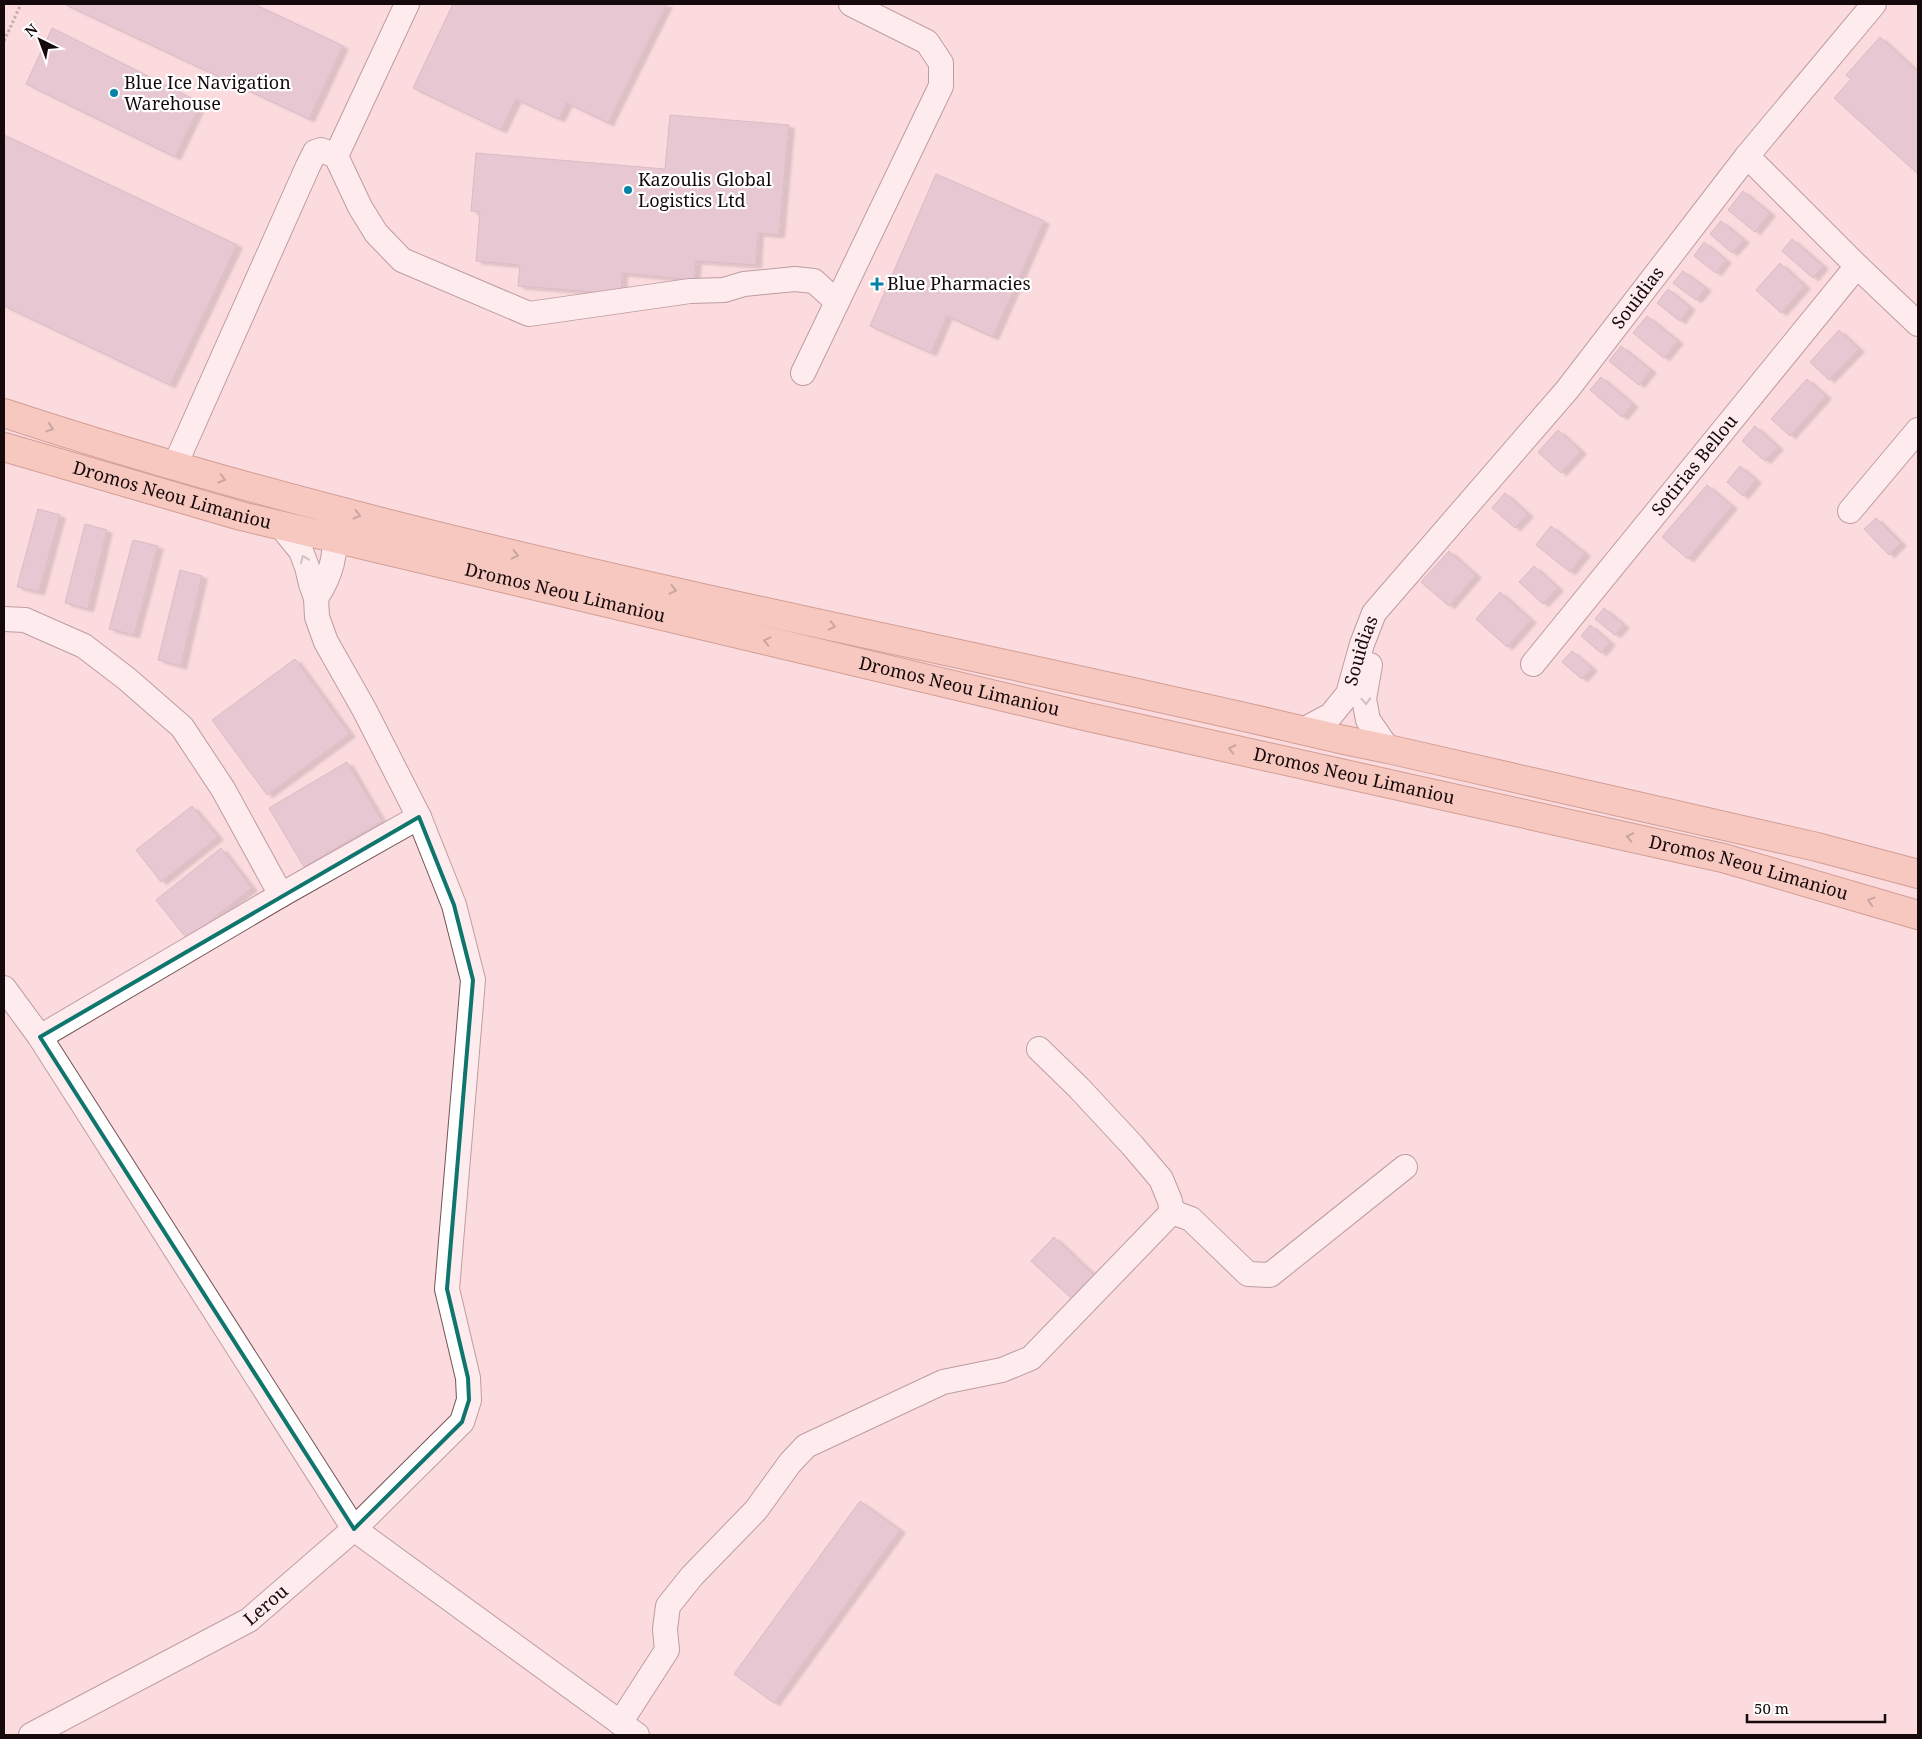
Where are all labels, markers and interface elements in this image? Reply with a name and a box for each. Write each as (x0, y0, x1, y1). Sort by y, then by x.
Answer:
north arrow (15, 15, 65, 65)
text: N (21, 19, 41, 41)
place label: Blue Ice Navigation Warehouse (124, 70, 291, 115)
marker: Blue Ice Navigation Warehouse (108, 87, 120, 99)
place label: Kazoulis Global Logistics Ltd (638, 167, 772, 212)
marker: Kazoulis Global Logistics Ltd (622, 184, 634, 196)
street label: Souidias (1605, 261, 1669, 333)
place label: Blue Pharmacies (887, 271, 1031, 295)
marker: Blue Pharmacies (871, 278, 883, 290)
street label: Sotirias Bellou (1645, 409, 1743, 520)
one-way arrow (45, 423, 54, 433)
street label: Dromos Neou Limaniou (70, 455, 275, 534)
one-way arrow (218, 473, 226, 484)
one-way arrow (353, 509, 362, 520)
one-way arrow (510, 549, 519, 560)
one-way arrow (300, 555, 310, 564)
street label: Dromos Neou Limaniou (463, 557, 669, 627)
one-way arrow (669, 585, 678, 595)
street label: Souidias (1338, 612, 1383, 688)
one-way arrow (827, 620, 836, 631)
one-way arrow (762, 636, 771, 647)
street label: Dromos Neou Limaniou (857, 650, 1063, 721)
one-way arrow (1360, 698, 1371, 706)
street label: Dromos Neou Limaniou (1251, 741, 1458, 809)
one-way arrow (1227, 744, 1236, 755)
street label: Dromos Neou Limaniou (1647, 829, 1852, 905)
one-way arrow (1625, 832, 1634, 843)
one-way arrow (1868, 896, 1876, 906)
street label: Lerou (238, 1578, 293, 1630)
scale bar (1747, 1692, 1884, 1724)
text: 50 m (1754, 1698, 1789, 1718)

